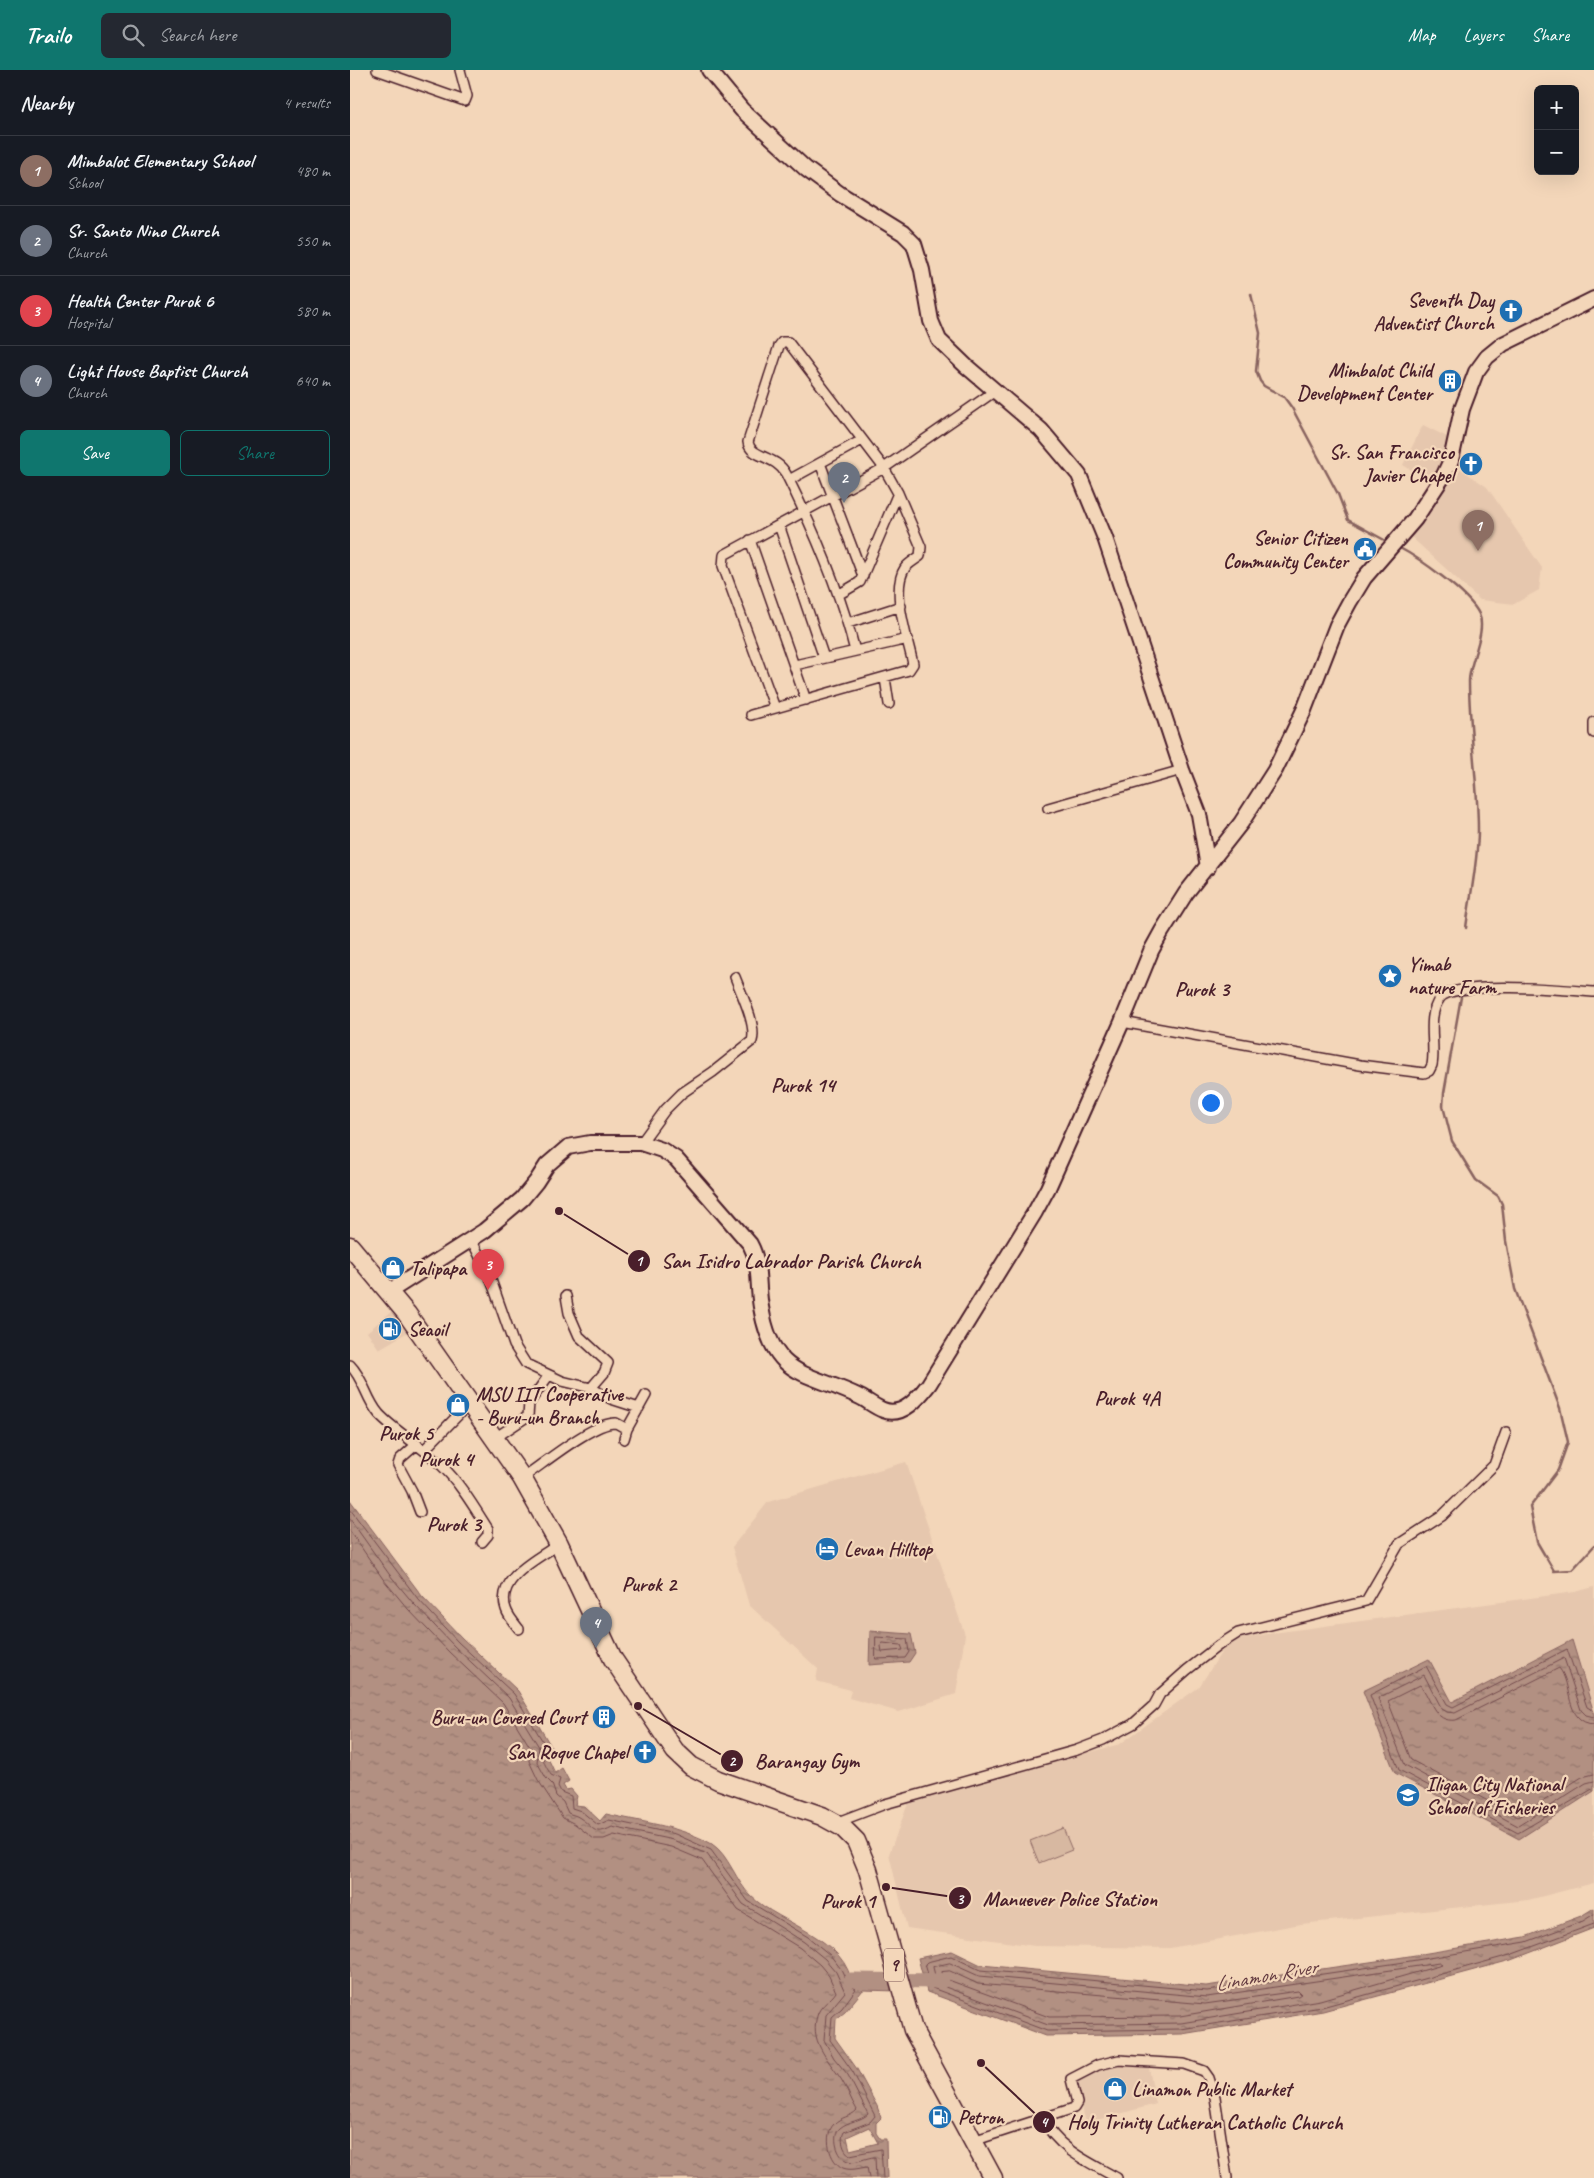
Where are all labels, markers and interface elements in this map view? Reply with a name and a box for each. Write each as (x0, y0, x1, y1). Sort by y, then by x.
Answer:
search box (101, 13, 451, 58)
text: Trailo (25, 20, 71, 50)
icon: search (119, 21, 147, 49)
text: Search here (159, 23, 236, 47)
text: Map (1408, 24, 1436, 46)
text: Layers (1464, 24, 1503, 46)
text: Share (1531, 24, 1569, 46)
map controls (1534, 85, 1579, 175)
button: + (1534, 85, 1579, 130)
text: Nearby (20, 90, 73, 116)
text: 4 results (283, 93, 330, 113)
button: − (1534, 130, 1579, 175)
text: Mimbalot Elementary School (67, 149, 253, 173)
text: 1 (32, 161, 40, 181)
text: 480 m (296, 161, 330, 181)
text: School (67, 173, 101, 193)
text: Sr. Santo Nino Church (67, 219, 219, 243)
text: 2 (32, 231, 40, 251)
text: 550 m (296, 231, 330, 251)
text: Church (67, 243, 107, 263)
place label: Seventh Day Adventist Church (1374, 288, 1496, 336)
text: Health Center Purok 6 (67, 289, 213, 313)
church icon: Seventh Day Adventist Church (1498, 298, 1524, 324)
text: 3 (32, 301, 40, 321)
text: 580 m (296, 301, 330, 321)
text: Hospital (67, 313, 111, 333)
place label: Mimbalot Child Development Center (1297, 358, 1436, 406)
text: Light House Baptist Church (67, 359, 248, 383)
building icon: Mimbalot Child Development Center (1437, 368, 1463, 394)
text: 4 (32, 371, 40, 391)
text: 640 m (296, 371, 330, 391)
text: Church (67, 383, 107, 403)
button: Save (20, 430, 170, 476)
button: Share (180, 430, 330, 476)
place label: Sr. San Francisco Javier Chapel (1329, 440, 1457, 488)
church icon: Sr. San Francisco Javier Chapel (1458, 451, 1484, 477)
pin: 2 (828, 462, 860, 503)
pin: 1 (1462, 510, 1494, 551)
place label: Senior Citizen Community Center (1223, 526, 1351, 575)
public building icon: Senior Citizen Community Center (1352, 536, 1378, 562)
place label: Yimab nature Farm (1408, 952, 1498, 1000)
place icon: Yimab nature Farm (1377, 963, 1403, 989)
district label: Purok 3 (1175, 976, 1232, 1002)
district label: Purok 14 (771, 1072, 838, 1098)
your location (1198, 1090, 1224, 1116)
callout: San Isidro Labrador Parish Church (626, 1243, 932, 1279)
text: San Isidro Labrador Parish Church (661, 1248, 922, 1274)
pin: 3 (472, 1249, 504, 1290)
text: 1 (636, 1252, 645, 1271)
shop icon: Talipapa (380, 1255, 406, 1281)
place label: Talipapa (410, 1256, 468, 1281)
fuel station icon: Seaoil (377, 1316, 403, 1342)
place label: Seaoil (408, 1317, 452, 1342)
place label: MSU IIT Cooperative - Buru-un Branch (476, 1382, 624, 1430)
district label: Purok 4A (1094, 1385, 1161, 1411)
shop icon: MSU IIT Cooperative - Buru-un Branch (445, 1392, 471, 1418)
district label: Purok 5 (379, 1420, 435, 1446)
district label: Purok 4 (419, 1446, 476, 1472)
district label: Purok 3 (427, 1511, 484, 1537)
hotel icon: Levan Hilltop (814, 1536, 840, 1562)
place label: Levan Hilltop (844, 1537, 933, 1562)
district label: Purok 2 (622, 1571, 679, 1597)
pin: 4 (580, 1607, 612, 1648)
building icon: Buru-un Covered Court (591, 1704, 617, 1730)
place label: Buru-un Covered Court (431, 1705, 589, 1730)
church icon: San Roque Chapel (632, 1739, 658, 1765)
place label: San Roque Chapel (507, 1740, 631, 1765)
callout: Barangay Gym (719, 1743, 869, 1779)
text: Barangay Gym (755, 1748, 860, 1775)
text: 2 (729, 1752, 737, 1771)
place label: Iligan City National School of Fisheries (1426, 1772, 1567, 1820)
school or university icon: Iligan City National School of Fisheries (1395, 1782, 1421, 1808)
callout: Manuever Police Station (947, 1880, 1168, 1916)
text: Manuever Police Station (983, 1886, 1157, 1912)
district label: Purok 1 (821, 1888, 878, 1914)
text: 3 (957, 1890, 965, 1909)
road number: 9 (884, 1948, 904, 1982)
water label: Linamon River (1213, 1953, 1322, 1997)
shop icon: Linamon Public Market (1102, 2076, 1128, 2102)
place label: Linamon Public Market (1132, 2077, 1295, 2102)
fuel station icon: Petron (927, 2104, 953, 2130)
callout: Holy Trinity Lutheran Catholic Church (1032, 2104, 1353, 2140)
place label: Petron (958, 2105, 1006, 2130)
text: Holy Trinity Lutheran Catholic Church (1067, 2109, 1344, 2136)
text: 4 (1041, 2113, 1050, 2132)

